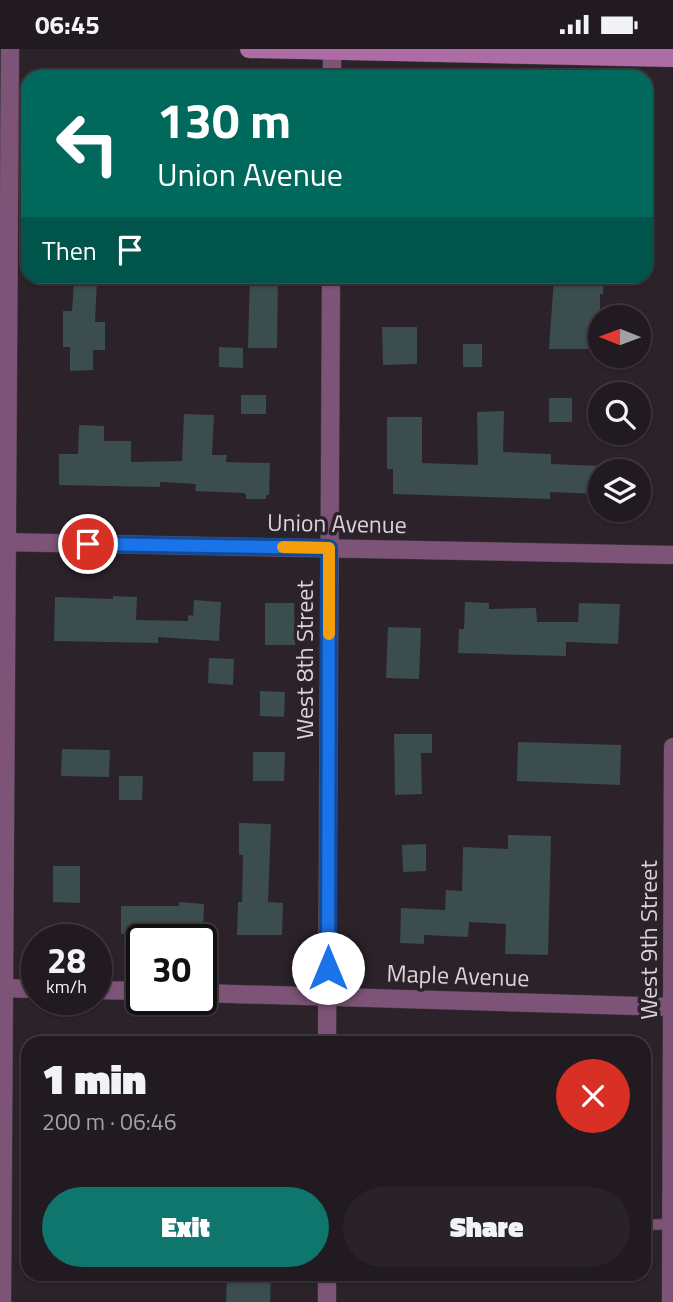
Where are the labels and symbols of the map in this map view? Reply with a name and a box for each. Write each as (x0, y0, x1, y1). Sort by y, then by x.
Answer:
north arrow (588, 305, 651, 367)
street label: Union Avenue (267, 504, 407, 542)
pin (58, 514, 118, 574)
street label: West 8th Street (286, 580, 322, 740)
street label: West 9th Street (630, 860, 666, 1020)
speed limit sign: 30 (126, 924, 217, 1015)
position arrow (291, 931, 365, 1005)
street label: Maple Avenue (386, 955, 530, 995)

